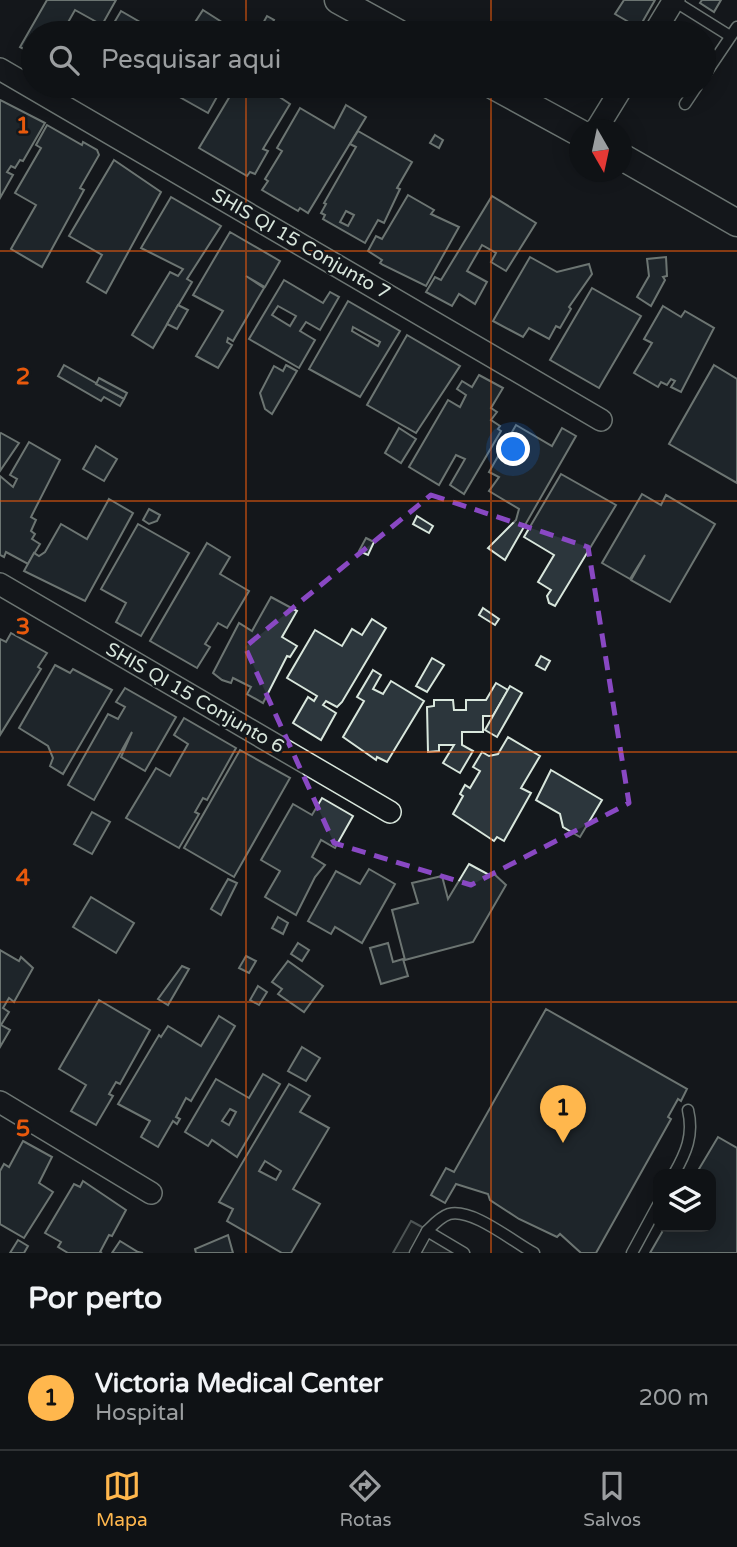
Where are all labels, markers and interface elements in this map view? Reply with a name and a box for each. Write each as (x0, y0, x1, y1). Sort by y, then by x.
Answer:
search box (21, 21, 716, 98)
icon: search (45, 41, 83, 79)
text: Pesquisar aqui (101, 44, 281, 75)
text: 1 (16, 112, 30, 140)
north arrow (569, 119, 632, 182)
street label: SHIS QI 15 Conjunto 7 (208, 184, 394, 304)
text: 2 (16, 363, 30, 391)
your location (496, 432, 530, 466)
text: 3 (16, 613, 30, 641)
street label: SHIS QI 15 Conjunto 6 (102, 638, 288, 758)
text: 4 (16, 864, 31, 892)
pin: 1 (540, 1085, 586, 1143)
text: 5 (16, 1115, 30, 1143)
map controls (653, 1169, 716, 1232)
button: layers (653, 1169, 716, 1232)
text: Por perto (28, 1280, 162, 1317)
text: Victoria Medical Center (95, 1368, 383, 1399)
text: 1 (44, 1384, 58, 1412)
text: 200 m (639, 1384, 709, 1412)
text: Hospital (95, 1399, 185, 1427)
tab: Mapa (96, 1467, 148, 1531)
tab: Rotas (339, 1467, 392, 1531)
tab: Salvos (583, 1467, 641, 1531)

